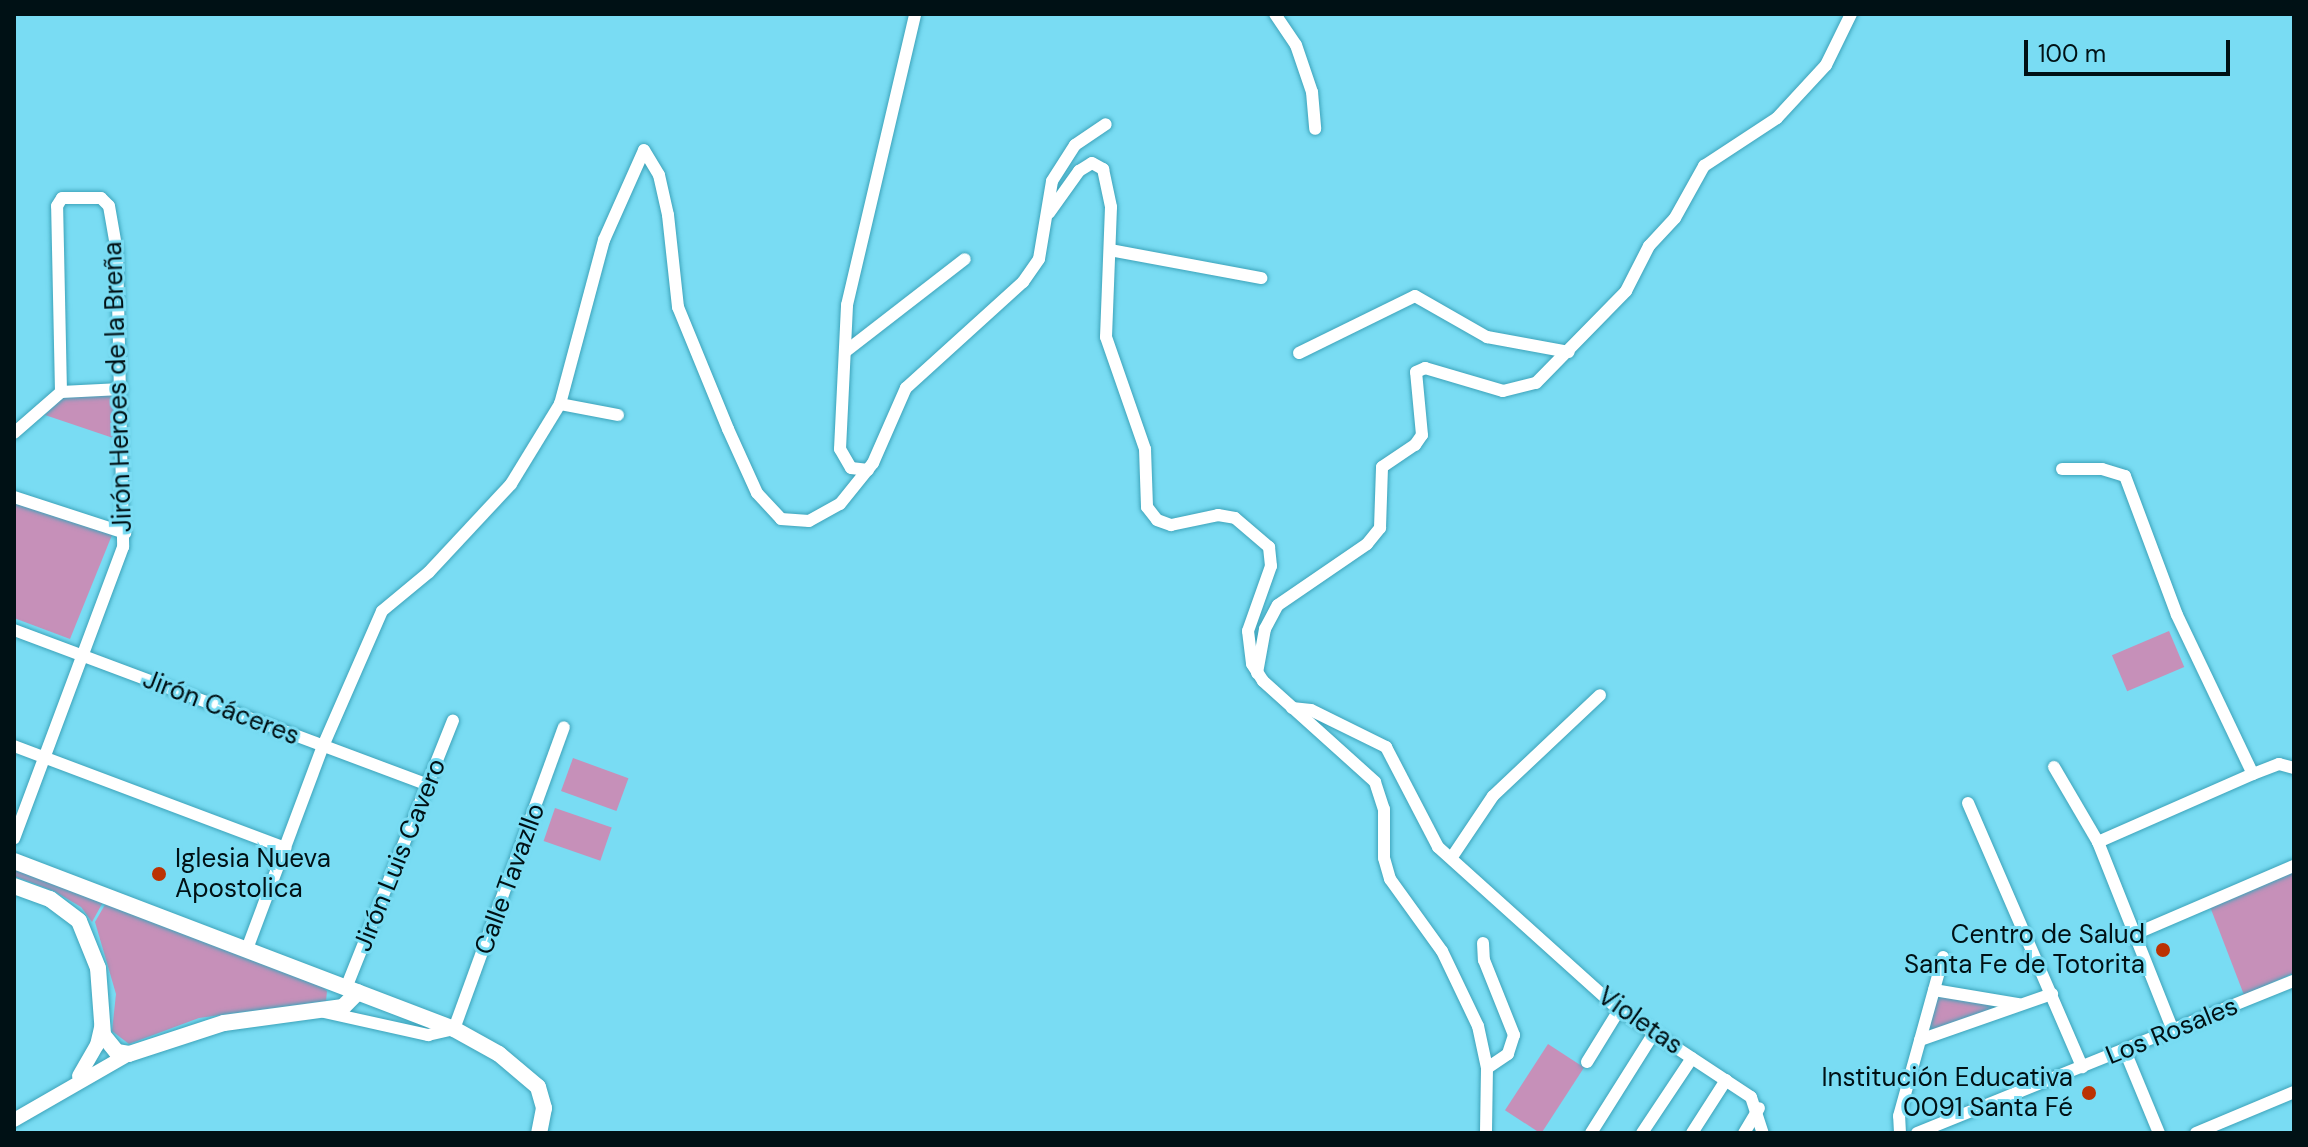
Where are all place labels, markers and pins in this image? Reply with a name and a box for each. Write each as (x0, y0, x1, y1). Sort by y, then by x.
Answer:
place label: Iglesia Nueva Apostolica (175, 843, 331, 904)
marker: Iglesia Nueva Apostolica (150, 865, 168, 883)
place label: Centro de Salud Santa Fe de Totorita (1904, 919, 2145, 980)
marker: Centro de Salud Santa Fe de Totorita (2152, 939, 2174, 961)
place label: Institución Educativa 0091 Santa Fé (1821, 1062, 2073, 1124)
marker: Institución Educativa 0091 Santa Fé (2080, 1084, 2098, 1102)

